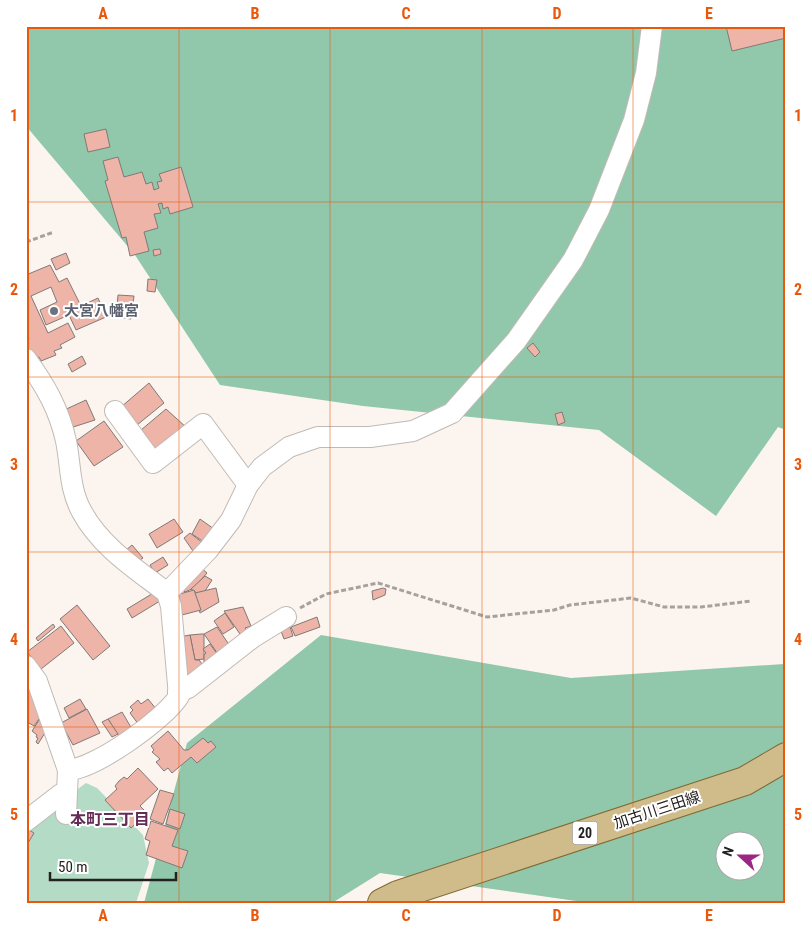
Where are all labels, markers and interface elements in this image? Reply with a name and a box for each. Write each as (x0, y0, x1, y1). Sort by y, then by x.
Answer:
text: A (98, 4, 108, 23)
text: B (251, 4, 260, 23)
text: C (401, 4, 411, 23)
text: D (552, 4, 562, 23)
text: E (705, 4, 713, 23)
text: 1 (10, 106, 18, 125)
text: 1 (794, 106, 802, 125)
text: 2 (10, 280, 18, 299)
text: 2 (794, 280, 802, 299)
place label: 大宮八幡宮 (64, 302, 139, 320)
marker: 大宮八幡宮 (48, 305, 60, 317)
text: 3 (10, 455, 18, 474)
text: 3 (794, 455, 802, 474)
text: 4 (10, 630, 18, 649)
text: 4 (794, 630, 802, 649)
street label: 加古川三田線 (611, 788, 703, 832)
text: 5 (10, 805, 18, 824)
text: 5 (794, 805, 802, 824)
district label: 本町三丁目 (70, 810, 150, 829)
road number: 20 (572, 821, 598, 844)
north arrow (714, 832, 764, 882)
text: N (719, 844, 737, 858)
scale bar (50, 849, 176, 881)
text: 50 m (58, 858, 88, 876)
text: A (98, 906, 108, 925)
text: B (251, 906, 260, 925)
text: C (401, 906, 411, 925)
text: D (552, 906, 562, 925)
text: E (705, 906, 713, 925)

